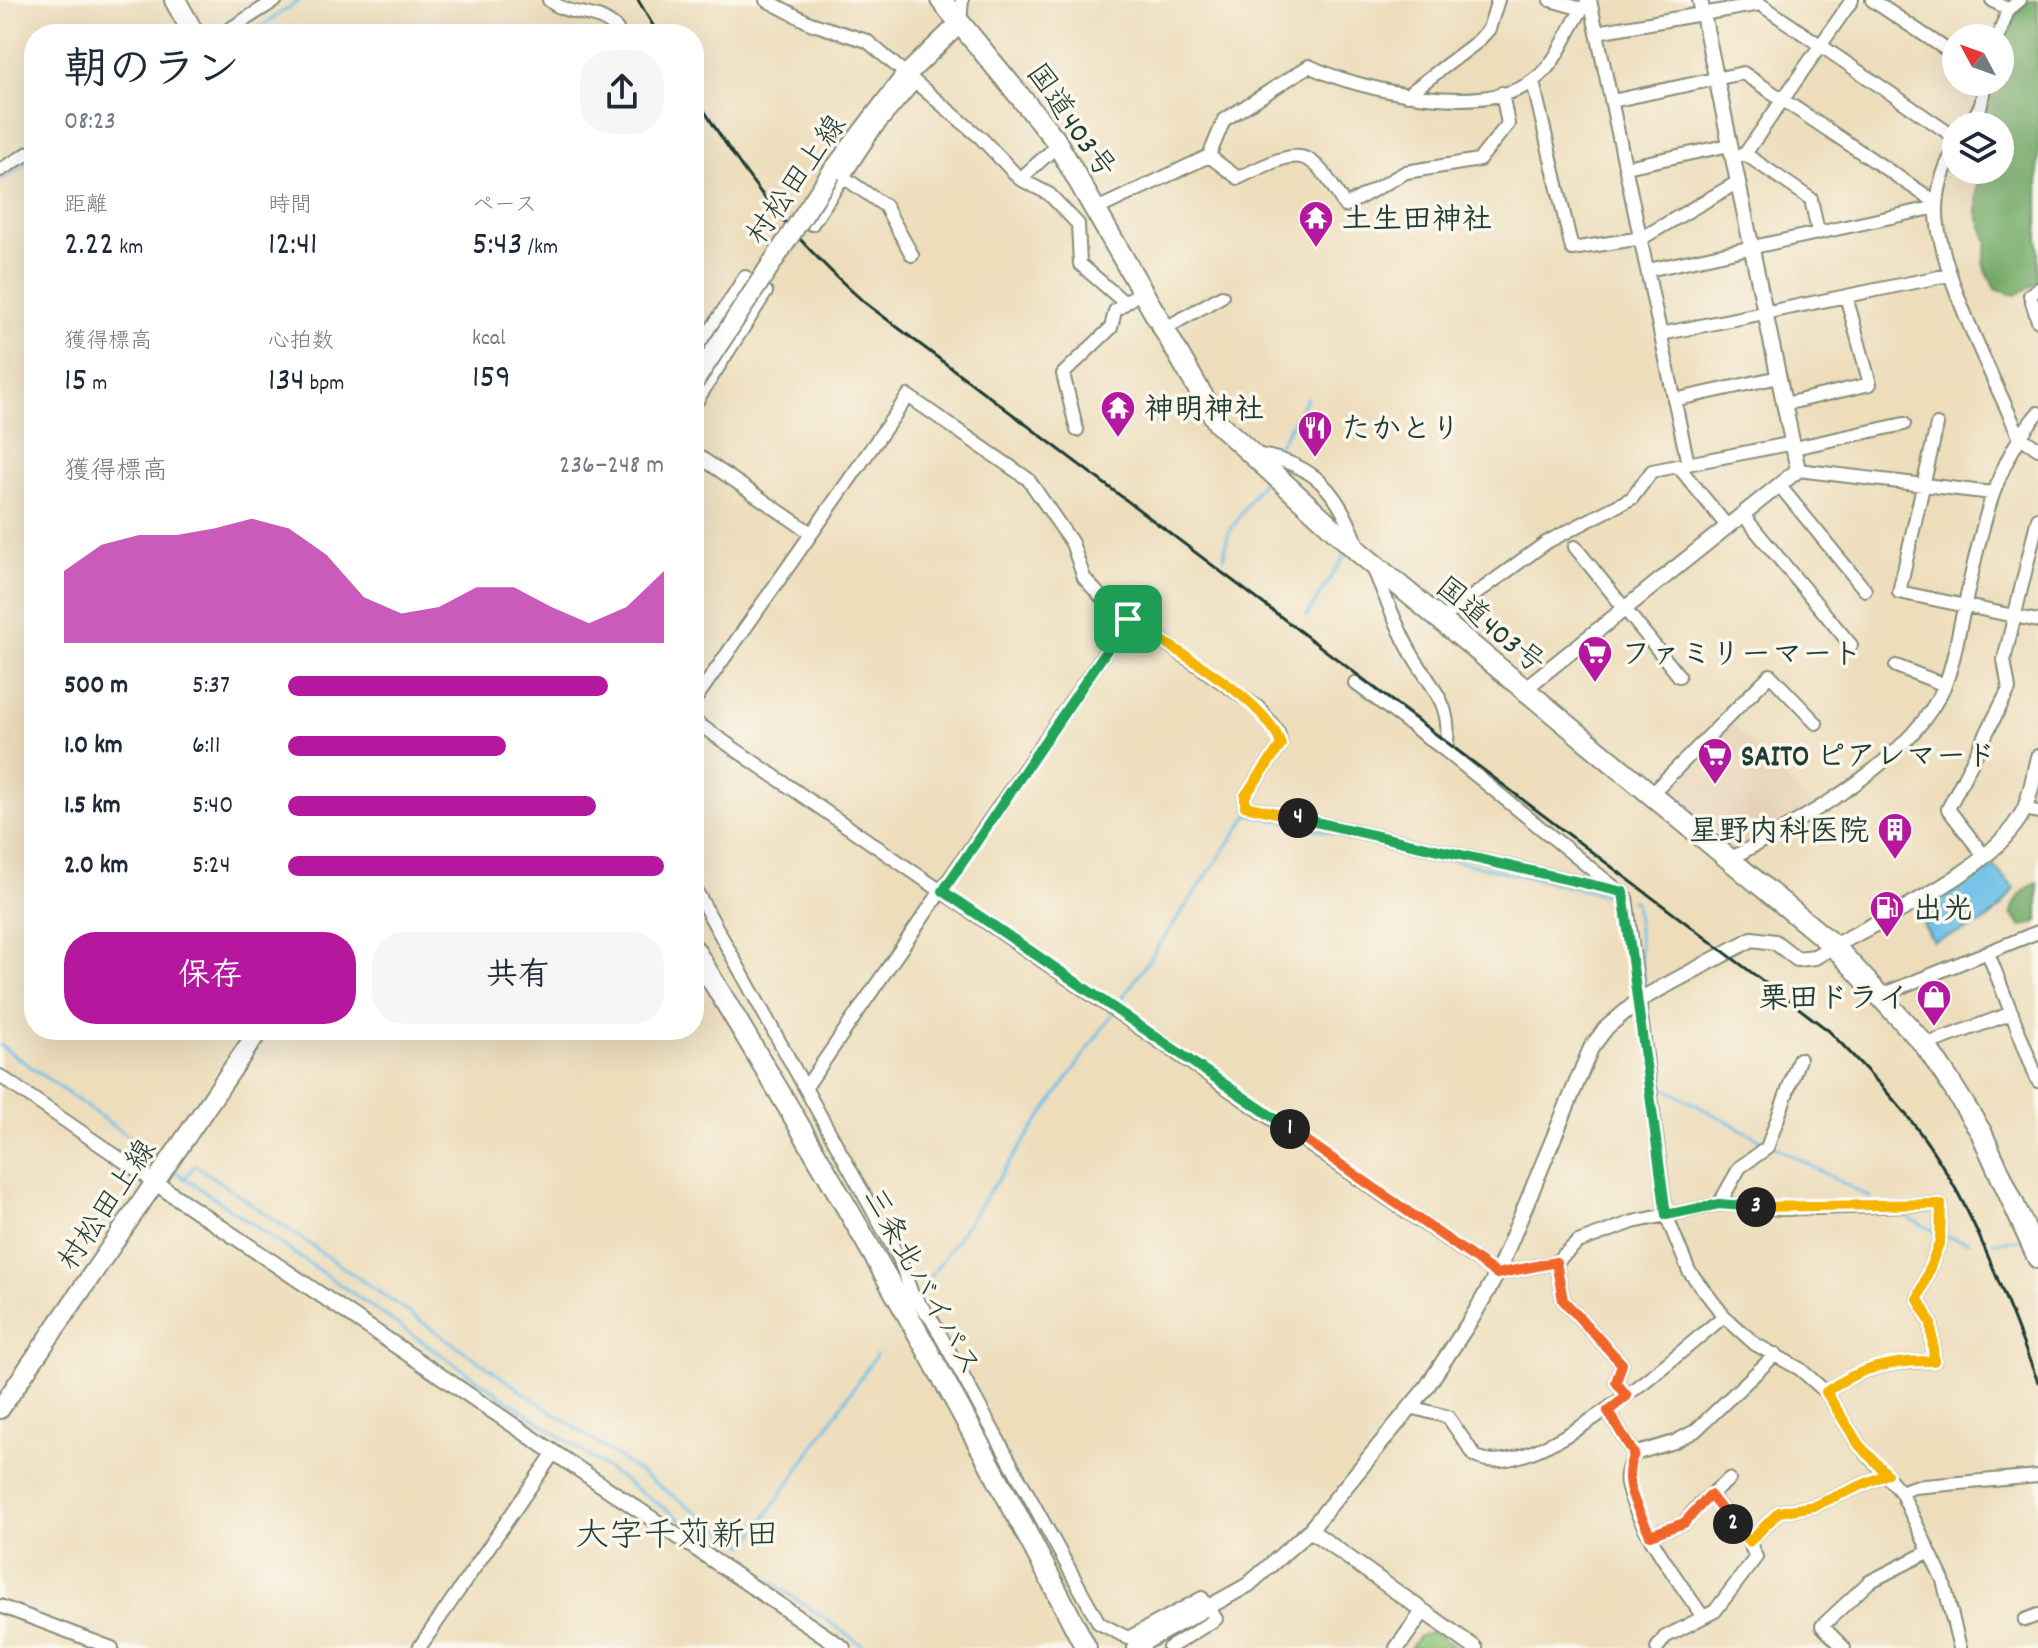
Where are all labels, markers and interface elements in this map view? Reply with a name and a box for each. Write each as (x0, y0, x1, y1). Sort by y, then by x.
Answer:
north arrow (1942, 24, 2014, 96)
map controls (1942, 24, 2014, 184)
text: 朝のラン (64, 42, 240, 105)
button: share (580, 50, 664, 134)
street label: 国道403号 (1013, 56, 1124, 189)
text: 08:23 (64, 104, 116, 141)
street label: 村松田上線 (738, 108, 859, 255)
button: layers (1942, 112, 2014, 184)
text: 距離 (64, 191, 108, 222)
text: 時間 (268, 191, 312, 222)
text: ペース (472, 191, 537, 222)
temple icon: 土生田神社 (1297, 199, 1335, 249)
place label: 土生田神社 (1342, 201, 1492, 244)
text: 2.22 (64, 222, 114, 271)
text: 12:41 (268, 222, 318, 271)
text: 5:43 (472, 222, 523, 271)
text: km (114, 233, 143, 264)
text: /km (523, 233, 558, 264)
text: kcal (472, 324, 505, 355)
text: 獲得標高 (64, 327, 152, 358)
text: 心拍数 (268, 327, 334, 358)
text: 159 (472, 355, 511, 404)
text: 15 (64, 358, 87, 407)
text: 134 (268, 358, 305, 407)
text: m (87, 369, 107, 400)
text: bpm (305, 369, 344, 400)
temple icon: 神明神社 (1099, 389, 1137, 439)
place label: 神明神社 (1144, 391, 1264, 434)
restaurant icon: たかとり (1296, 409, 1334, 459)
place label: たかとり (1341, 411, 1461, 454)
text: 236–248 m (559, 448, 664, 485)
text: 獲得標高 (64, 454, 168, 491)
street label: 国道403号 (1424, 569, 1553, 686)
pin (1094, 585, 1162, 653)
icon: arrive (1106, 597, 1150, 641)
supermarket icon: ファミリーマート (1576, 634, 1614, 684)
place label: ファミリーマート (1621, 636, 1862, 679)
text: 500 m (64, 668, 128, 705)
text: 5:37 (192, 668, 230, 705)
text: 1.0 km (64, 728, 123, 765)
text: 6:11 (192, 728, 220, 765)
supermarket icon: SAITO ピアレマード (1696, 736, 1734, 786)
place label: SAITO ピアレマード (1741, 738, 1996, 781)
text: 1.5 km (64, 788, 121, 825)
text: 5:40 (192, 788, 233, 825)
pin: 4 (1278, 798, 1318, 838)
text: 4 (1293, 802, 1303, 833)
building icon: 星野内科医院 (1876, 811, 1914, 861)
place label: 星野内科医院 (1689, 813, 1869, 856)
text: 2.0 km (64, 848, 128, 885)
text: 5:24 (192, 848, 231, 885)
fuel station icon: 出光 (1868, 889, 1906, 939)
place label: 出光 (1913, 891, 1973, 934)
button: 保存 (64, 932, 356, 1024)
button: 共有 (372, 932, 664, 1024)
shop icon: 栗田ドライ (1915, 978, 1953, 1028)
place label: 栗田ドライ (1759, 980, 1908, 1023)
pin: 1 (1270, 1109, 1310, 1149)
text: 1 (1288, 1113, 1292, 1144)
street label: 村松田上線 (50, 1132, 169, 1281)
street label: 三条北バイパス (849, 1181, 989, 1385)
pin: 3 (1736, 1187, 1776, 1227)
text: 3 (1751, 1191, 1761, 1222)
pin: 2 (1713, 1504, 1753, 1544)
text: 2 (1728, 1508, 1738, 1539)
district label: 大字千苅新田 (575, 1514, 779, 1563)

